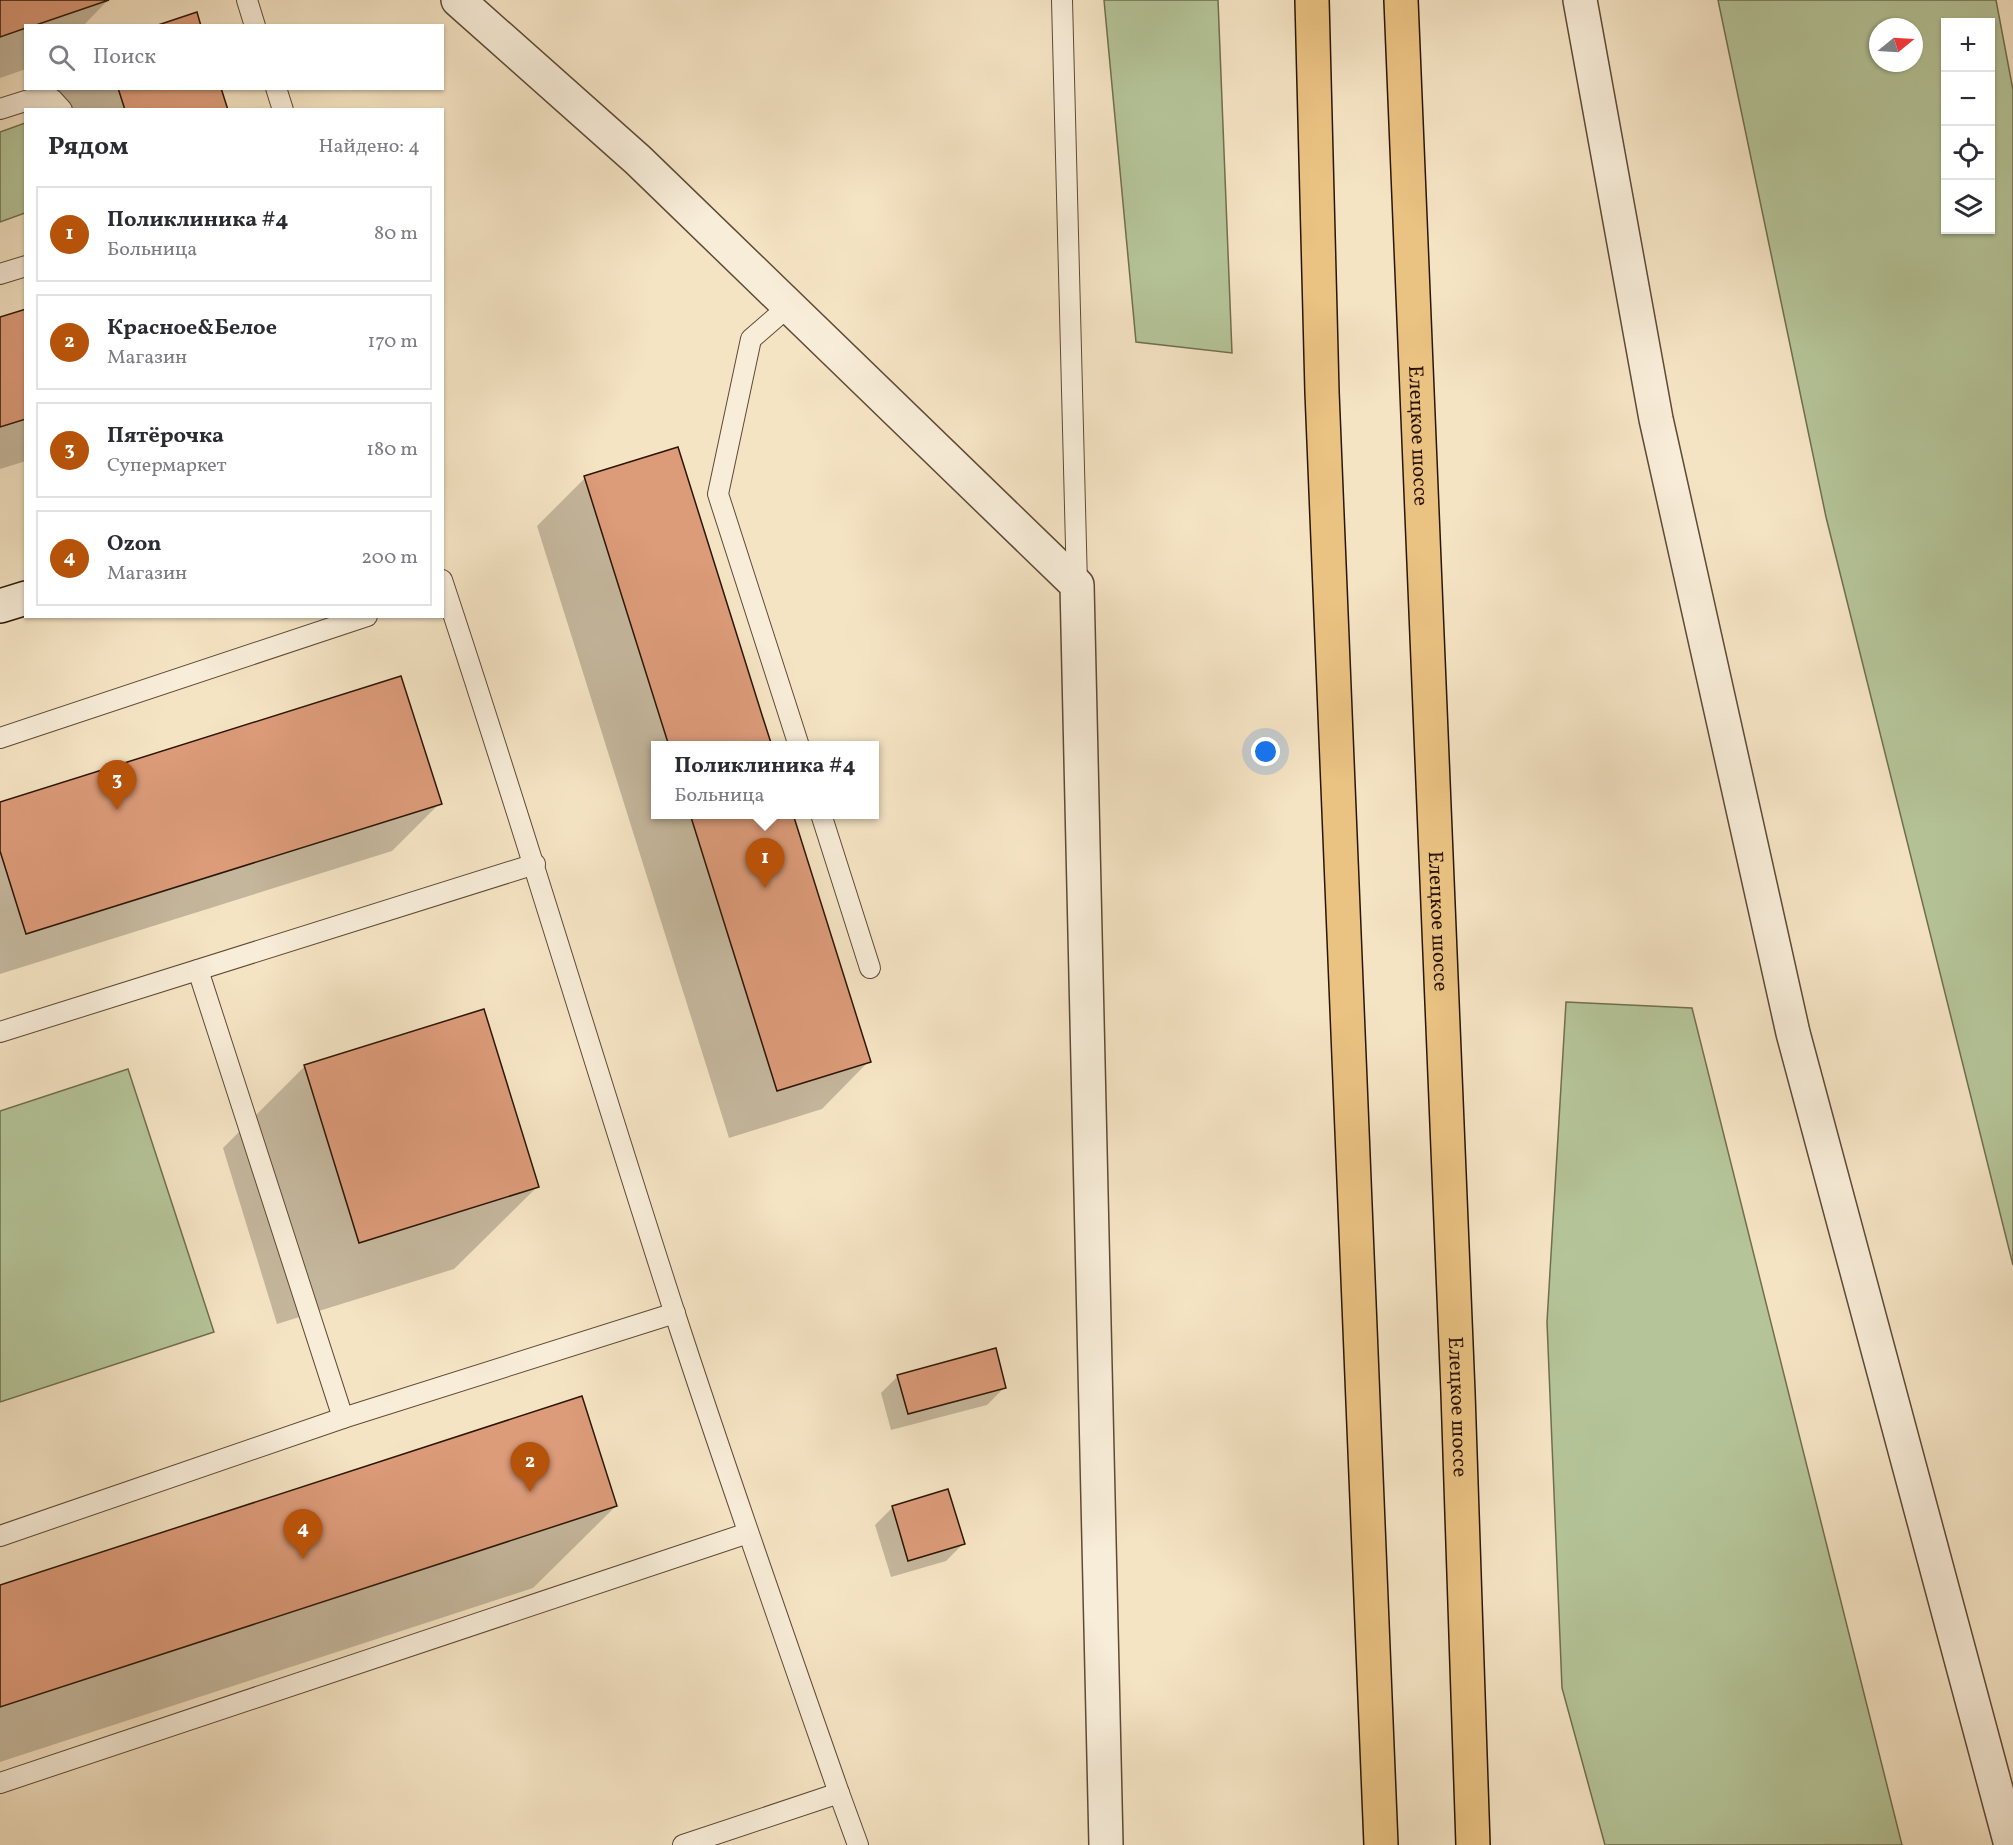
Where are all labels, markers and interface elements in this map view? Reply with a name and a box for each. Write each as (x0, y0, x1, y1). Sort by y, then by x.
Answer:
north arrow (1869, 18, 1923, 72)
map controls (1941, 18, 1995, 234)
button: + (1941, 18, 1995, 72)
search box (24, 24, 444, 90)
icon: search (45, 41, 78, 74)
text: Поиск (93, 42, 156, 73)
button: − (1941, 72, 1995, 126)
button: locate (1941, 126, 1995, 180)
text: Рядом (48, 129, 128, 165)
text: Найдено: 4 (319, 133, 420, 161)
button: layers (1941, 180, 1995, 234)
text: Поликлиника #4 (107, 205, 289, 236)
text: 1 (65, 220, 74, 248)
text: 80 m (374, 220, 418, 248)
text: Больница (107, 236, 197, 264)
text: Красное&Белое (107, 313, 277, 344)
text: 2 (64, 328, 75, 356)
text: 170 m (368, 328, 418, 356)
text: Магазин (107, 344, 187, 372)
street label: Елецкое шоссе (1400, 365, 1435, 507)
text: Пятёрочка (107, 421, 224, 452)
text: 3 (64, 436, 75, 464)
text: 180 m (366, 436, 418, 464)
text: Супермаркет (107, 452, 227, 480)
text: Ozon (107, 529, 162, 560)
text: 4 (63, 544, 76, 572)
text: 200 m (361, 544, 418, 572)
text: Магазин (107, 560, 187, 588)
your location (1251, 737, 1280, 766)
popup (651, 741, 879, 819)
text: Поликлиника #4 (674, 751, 856, 782)
pin: 3 (98, 760, 136, 810)
text: Больница (674, 782, 765, 810)
pin: 1 (746, 838, 784, 888)
street label: Елецкое шоссе (1420, 850, 1455, 992)
street label: Елецкое шоссе (1440, 1336, 1474, 1478)
pin: 2 (510, 1442, 550, 1492)
pin: 4 (284, 1510, 322, 1559)

